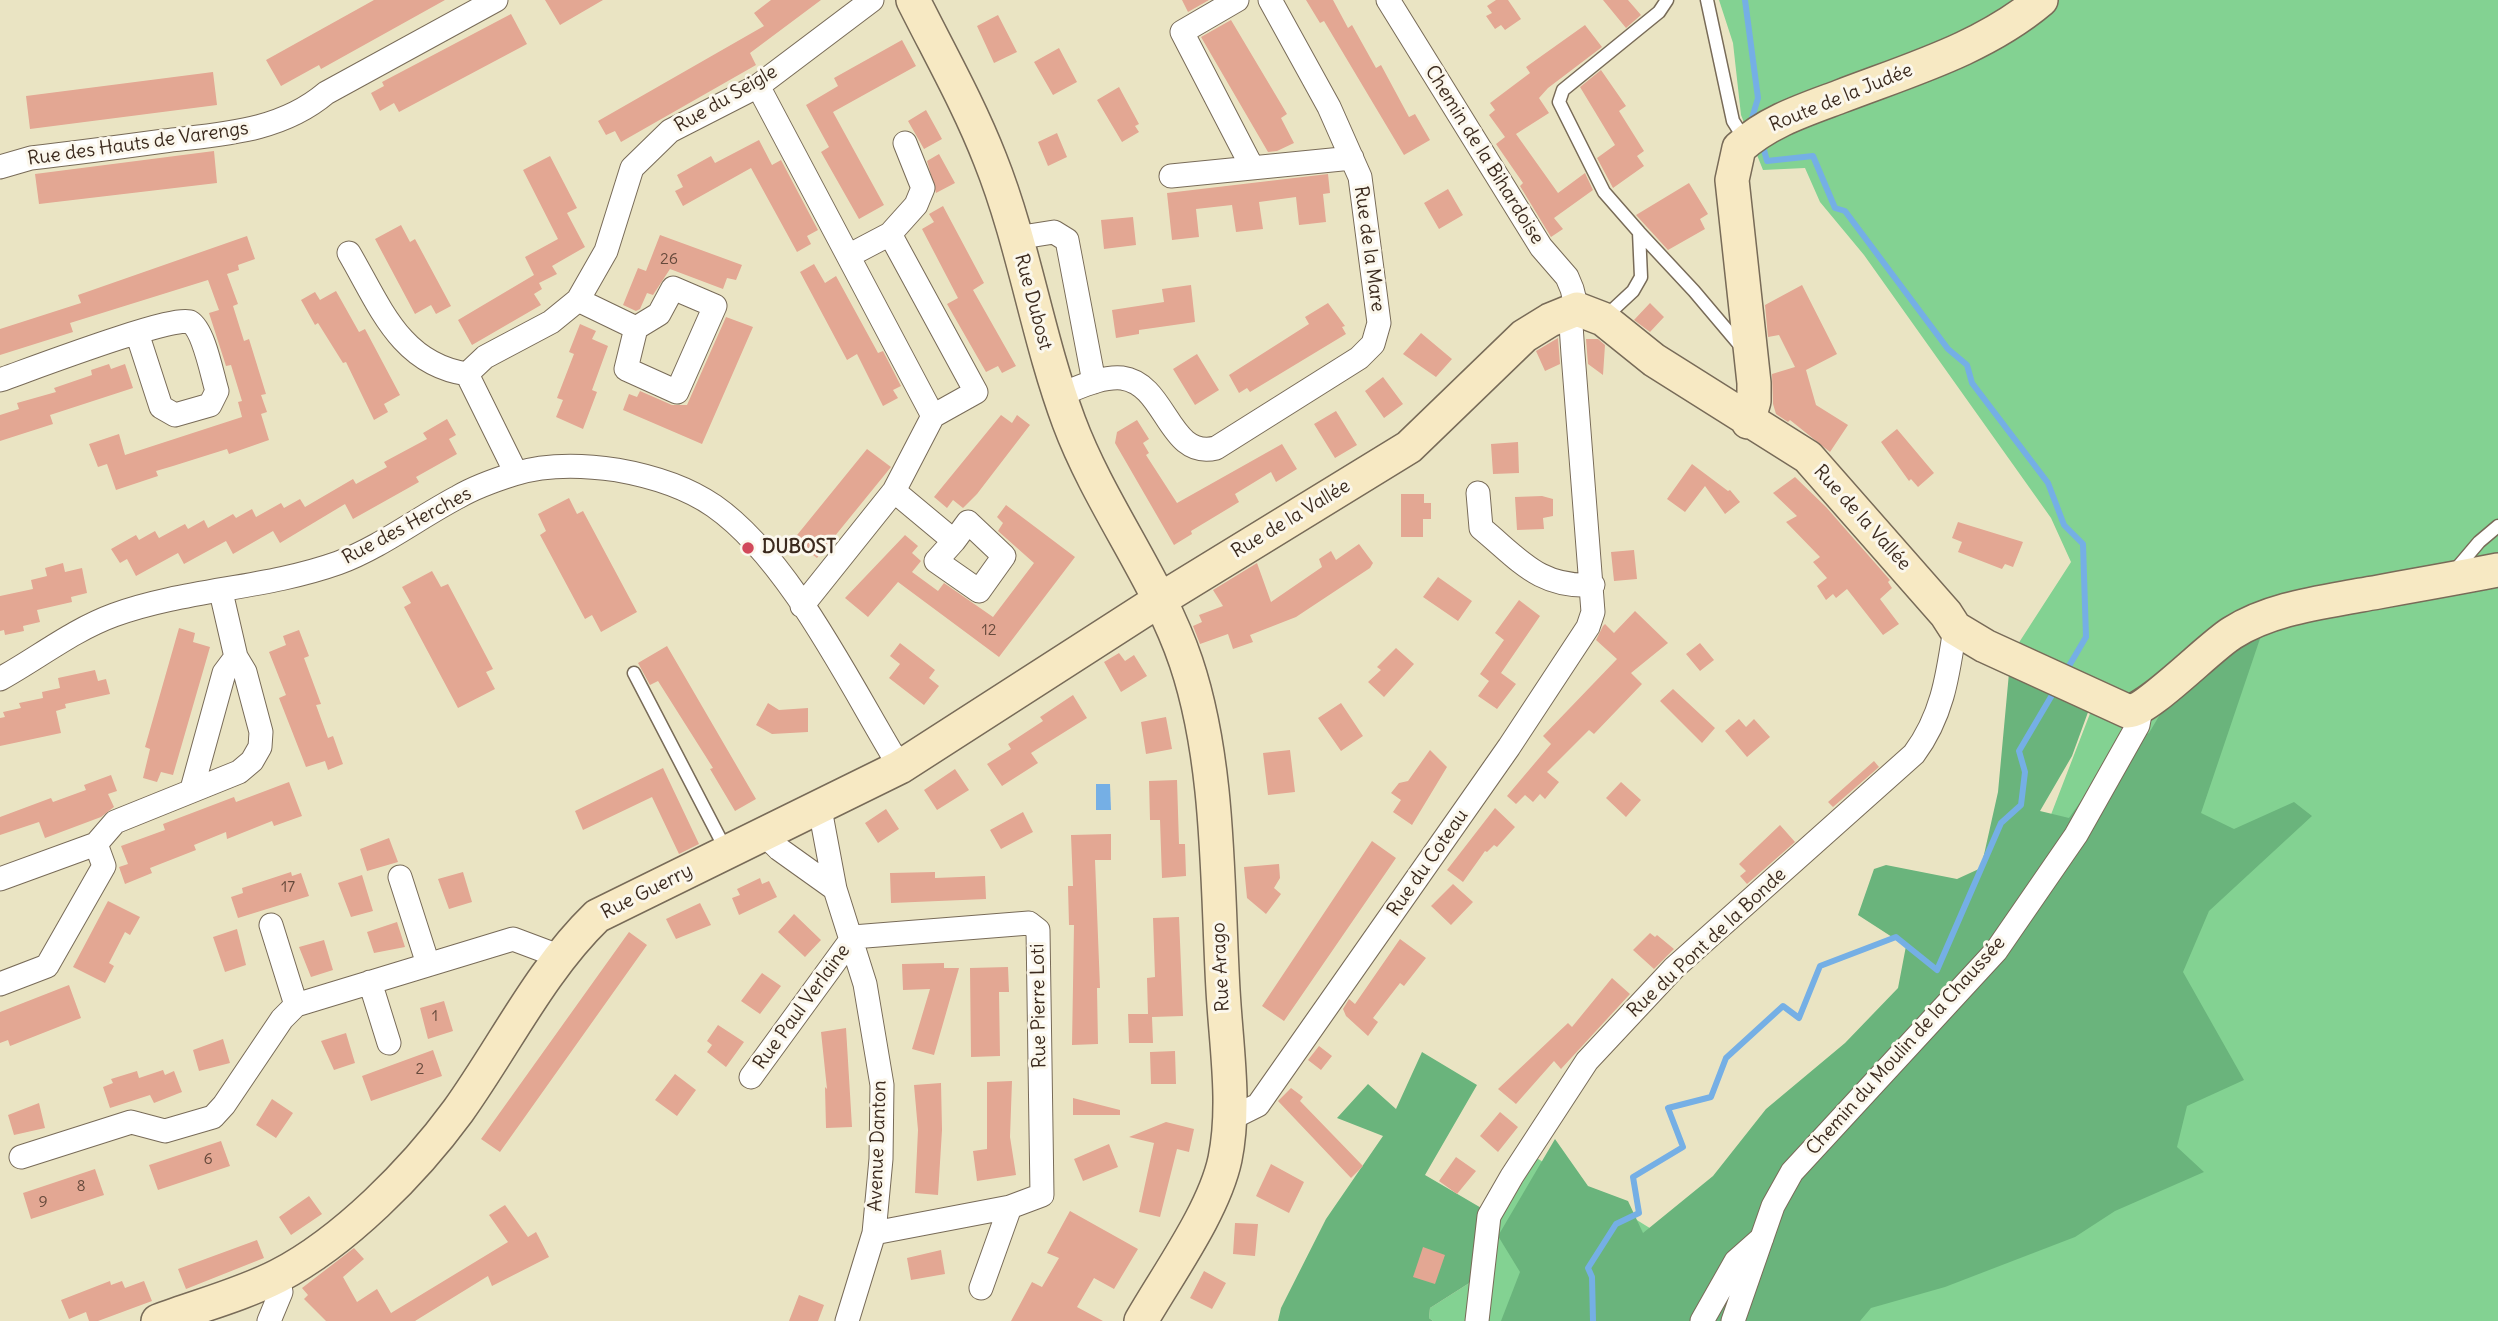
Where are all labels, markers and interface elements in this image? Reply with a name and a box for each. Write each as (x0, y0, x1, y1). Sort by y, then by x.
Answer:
street label: Route de la Judée (1766, 59, 1916, 137)
street label: Rue du Seigle (671, 60, 781, 138)
street label: Chemin de la Bihardoise (1420, 61, 1548, 249)
street label: Rue des Hauts de Varengs (26, 117, 250, 171)
street label: Rue de la Mare (1349, 185, 1389, 313)
house number: 26 (660, 249, 678, 269)
street label: Rue Dubost (1009, 251, 1057, 353)
street label: Rue de la Vallée (1809, 461, 1915, 575)
street label: Rue de la Vallée (1228, 475, 1354, 563)
street label: Rue des Herches (338, 482, 476, 570)
place label: DUBOST (762, 537, 836, 559)
marker: DUBOST (740, 540, 756, 556)
house number: 12 (981, 620, 997, 640)
street label: Rue du Coteau (1383, 805, 1473, 921)
street label: Rue Guerry (598, 859, 696, 925)
street label: Rue du Pont de la Bonde (1623, 863, 1791, 1023)
house number: 17 (281, 877, 295, 897)
street label: Rue Arago (1207, 922, 1235, 1012)
street label: Chemin du Moulin de la Chaussée (1802, 932, 2010, 1160)
street label: Rue Paul Verlaine (749, 940, 855, 1074)
street label: Rue Pierre Loti (1027, 943, 1051, 1069)
house number: 1 (432, 1006, 438, 1026)
house number: 2 (416, 1059, 424, 1079)
street label: Avenue Danton (864, 1080, 892, 1212)
house number: 6 (203, 1149, 213, 1169)
house number: 8 (76, 1176, 86, 1196)
house number: 9 (38, 1192, 48, 1212)

